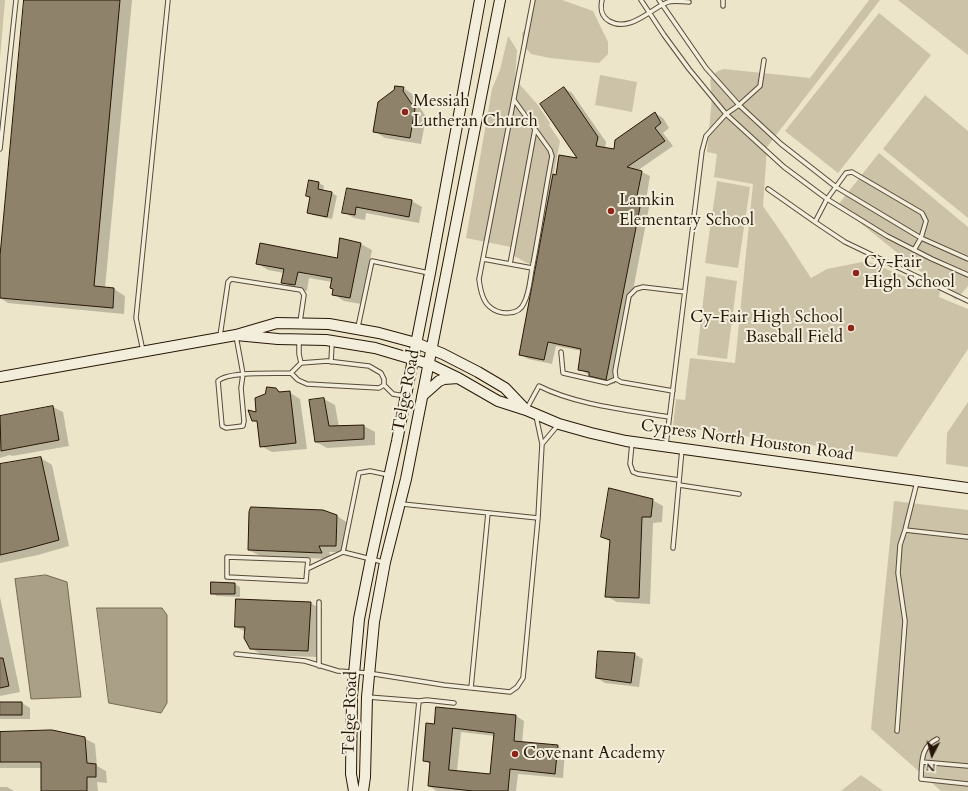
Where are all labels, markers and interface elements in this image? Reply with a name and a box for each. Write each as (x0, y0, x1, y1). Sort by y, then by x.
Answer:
place label: Messiah Lutheran Church (413, 92, 538, 132)
marker: Messiah Lutheran Church (400, 107, 410, 117)
place label: Lamkin Elementary School (619, 191, 754, 231)
marker: Lamkin Elementary School (606, 206, 616, 216)
place label: Cy-Fair High School (864, 253, 955, 293)
marker: Cy-Fair High School (851, 268, 861, 278)
place label: Cy-Fair High School Baseball Field (690, 308, 843, 348)
marker: Cy-Fair High School Baseball Field (846, 323, 856, 333)
street label: Telge Road (389, 348, 425, 434)
street label: Cypress North Houston Road (639, 416, 855, 466)
street label: Telge Road (339, 671, 363, 755)
north arrow (912, 735, 952, 775)
place label: Covenant Academy (523, 744, 665, 764)
marker: Covenant Academy (510, 749, 520, 759)
text: N (925, 759, 936, 775)

